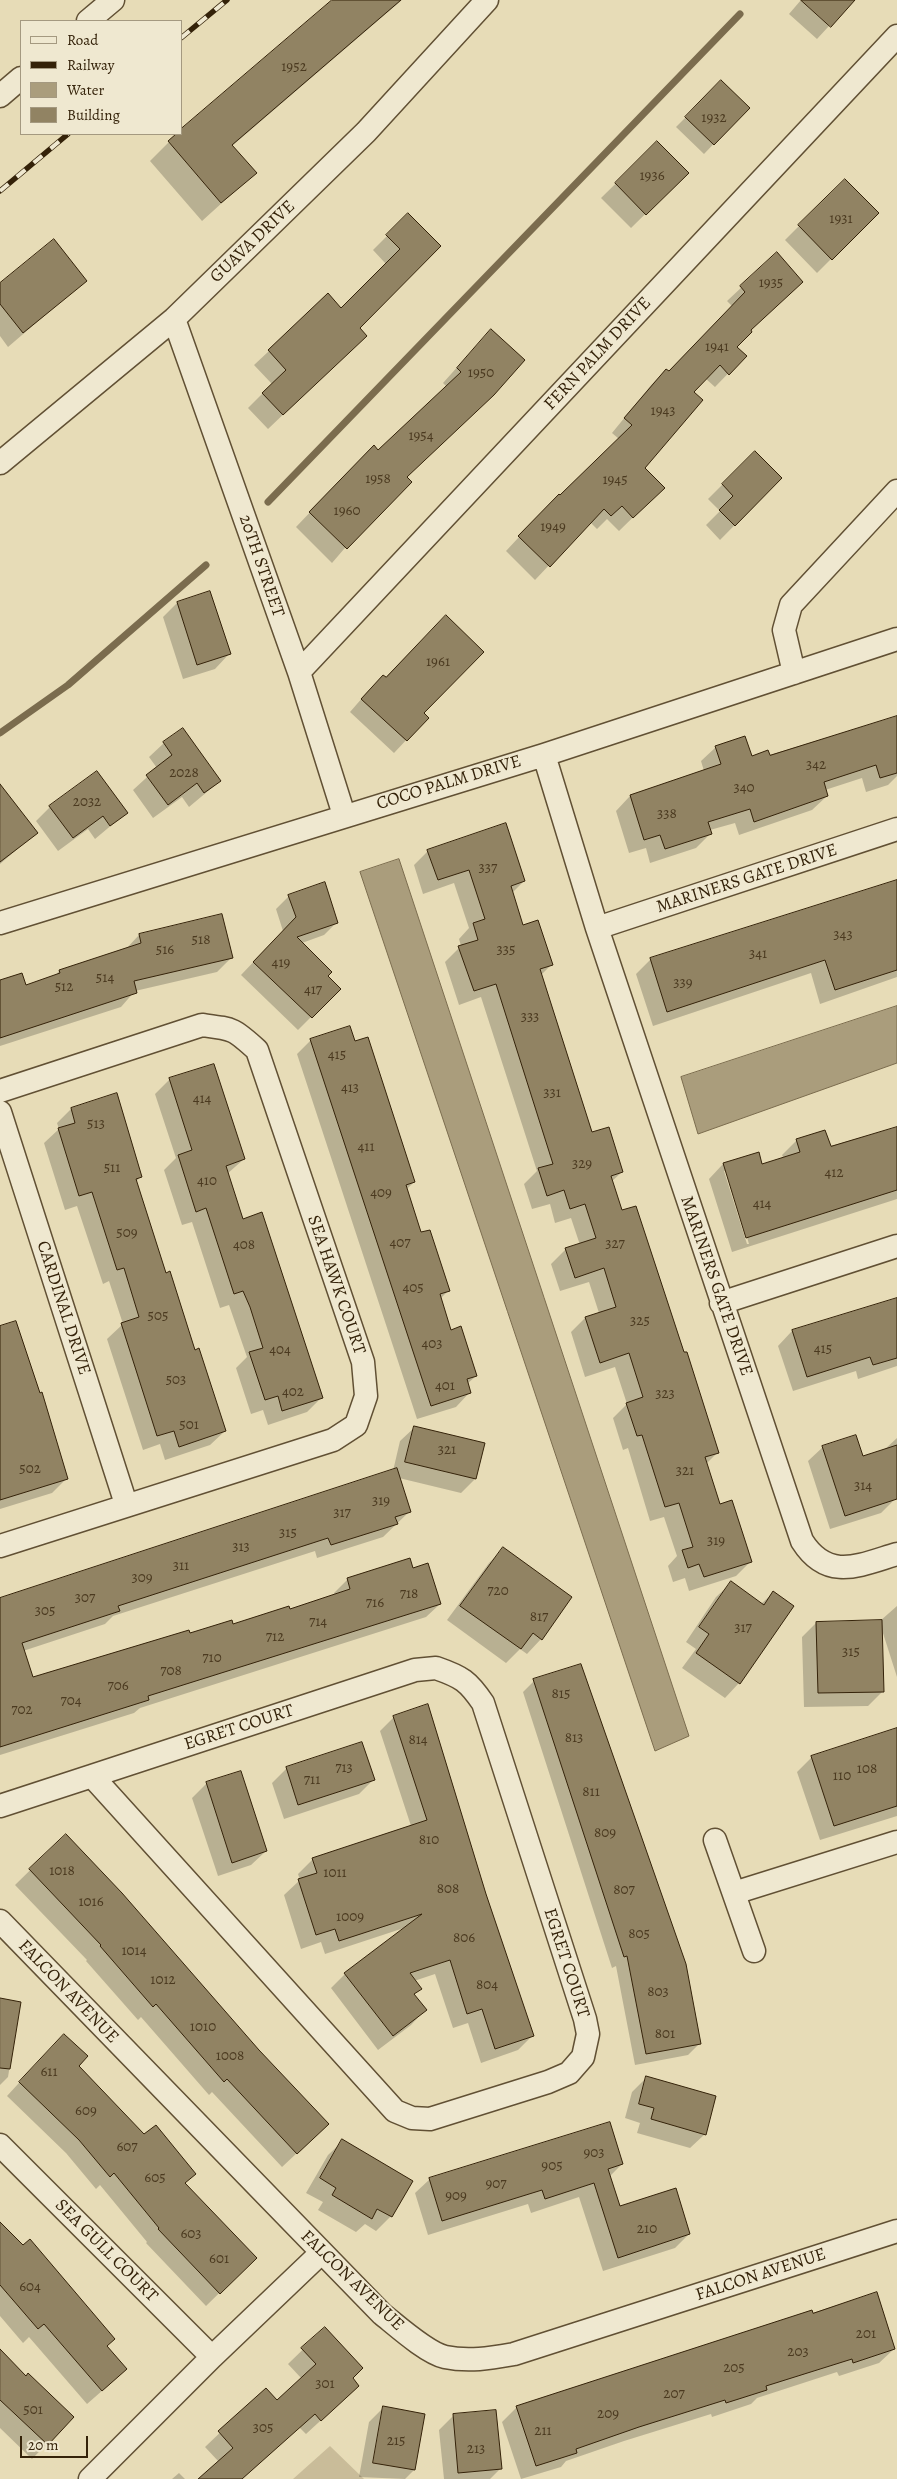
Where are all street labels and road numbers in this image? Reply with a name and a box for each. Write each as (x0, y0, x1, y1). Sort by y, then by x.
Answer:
street label: GUAVA DRIVE (206, 196, 300, 288)
street label: FERN PALM DRIVE (540, 293, 656, 415)
street label: 20TH STREET (233, 512, 289, 620)
street label: COCO PALM DRIVE (374, 751, 524, 815)
street label: MARINERS GATE DRIVE (654, 840, 840, 918)
street label: MARINERS GATE DRIVE (675, 1193, 757, 1379)
street label: SEA HAWK COURT (302, 1213, 370, 1357)
street label: CARDINAL DRIVE (31, 1238, 95, 1378)
street label: EGRET COURT (181, 1700, 297, 1756)
street label: EGRET COURT (538, 1905, 594, 2021)
street label: FALCON AVENUE (13, 1936, 123, 2048)
street label: SEA GULL COURT (50, 2195, 162, 2307)
street label: FALCON AVENUE (296, 2226, 408, 2336)
street label: FALCON AVENUE (693, 2244, 829, 2306)

